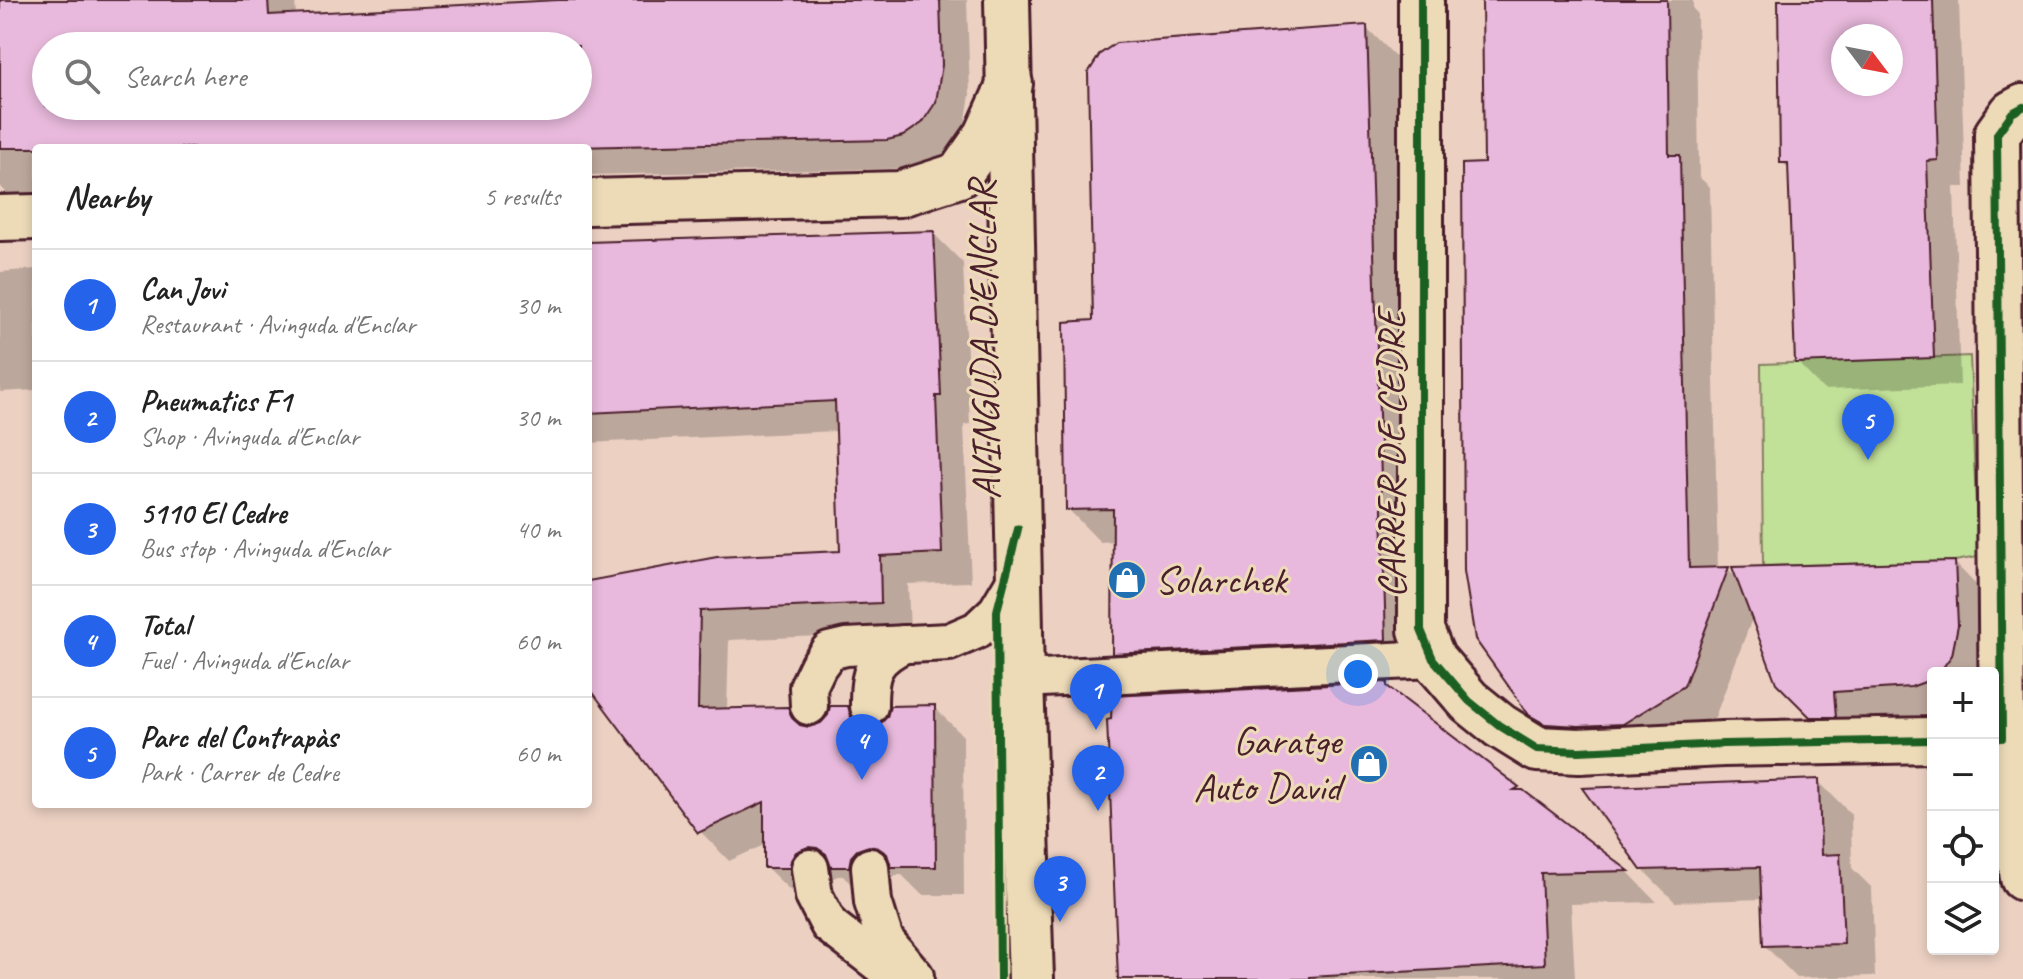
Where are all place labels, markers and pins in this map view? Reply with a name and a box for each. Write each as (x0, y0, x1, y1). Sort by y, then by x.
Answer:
pin: 5 (1842, 394, 1894, 460)
place label: Solarchek (1155, 555, 1289, 605)
shop icon: Solarchek (1106, 559, 1148, 601)
pin: 1 (1070, 664, 1122, 730)
pin: 4 (836, 714, 888, 780)
place label: Garatge Auto David (1194, 716, 1346, 812)
shop icon: Garatge Auto David (1348, 743, 1390, 785)
pin: 2 (1072, 745, 1124, 811)
pin: 3 (1034, 856, 1086, 922)

